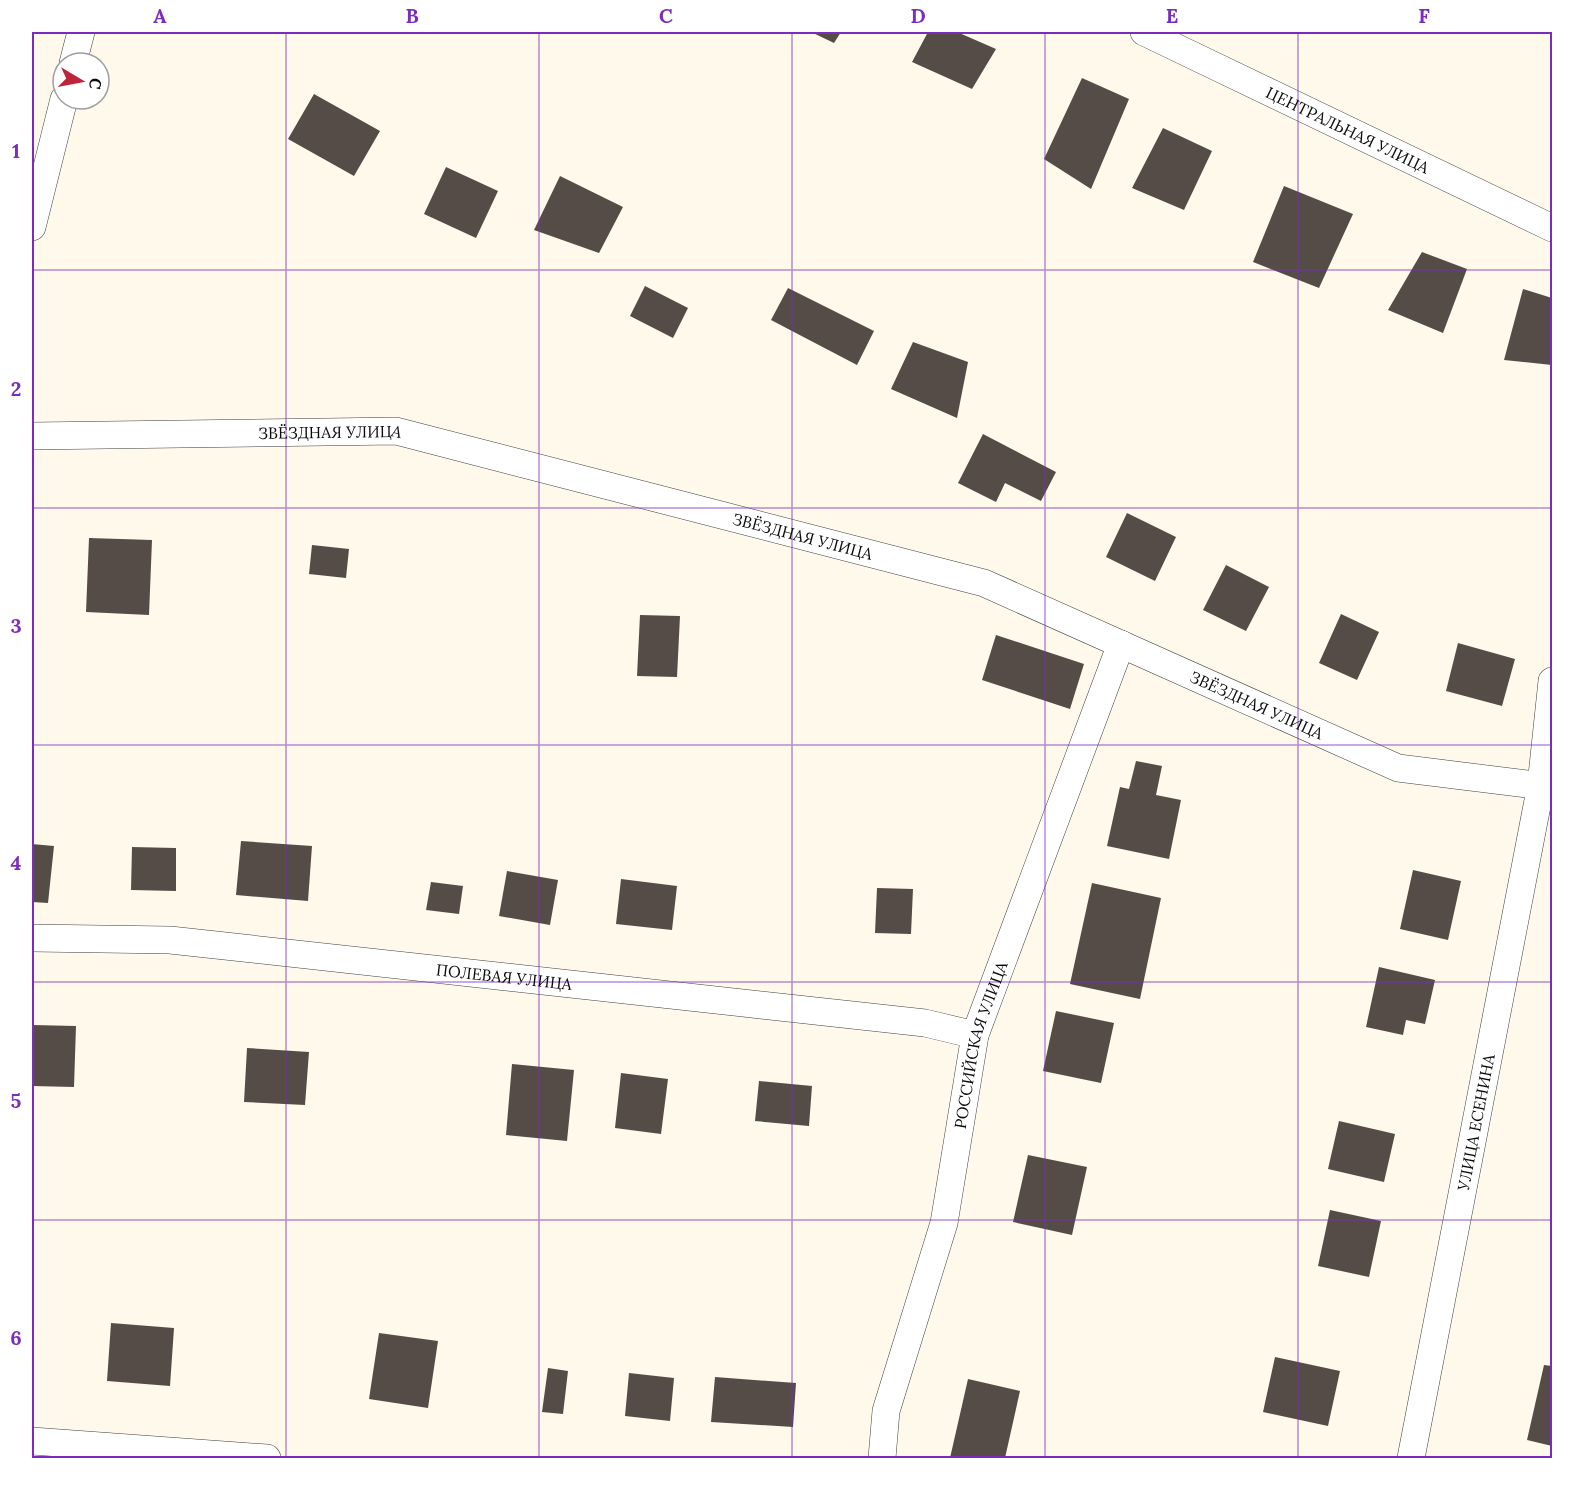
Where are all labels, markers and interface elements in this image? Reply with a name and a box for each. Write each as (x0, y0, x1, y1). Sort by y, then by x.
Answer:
text: A (153, 3, 167, 28)
text: B (405, 3, 419, 28)
text: C (659, 3, 673, 28)
text: D (910, 3, 926, 28)
text: E (1166, 3, 1178, 28)
text: F (1418, 3, 1430, 28)
north arrow (51, 51, 111, 111)
text: С (85, 76, 107, 91)
street label: ЦЕНТРАЛЬНАЯ УЛИЦА (1263, 82, 1433, 178)
text: 1 (12, 138, 20, 163)
text: 2 (11, 376, 21, 401)
street label: ЗВЁЗДНАЯ УЛИЦА (258, 420, 405, 443)
street label: ЗВЁЗДНАЯ УЛИЦА (731, 508, 876, 564)
text: 3 (10, 613, 22, 638)
street label: ЗВЁЗДНАЯ УЛИЦА (1187, 666, 1327, 744)
text: 4 (11, 850, 22, 875)
street label: РОССИЙСКАЯ УЛИЦА (950, 958, 1012, 1130)
street label: ПОЛЕВАЯ УЛИЦА (435, 959, 574, 994)
street label: УЛИЦА ЕСЕНИНА (1453, 1051, 1499, 1193)
text: 5 (11, 1088, 22, 1113)
text: 6 (10, 1325, 22, 1350)

